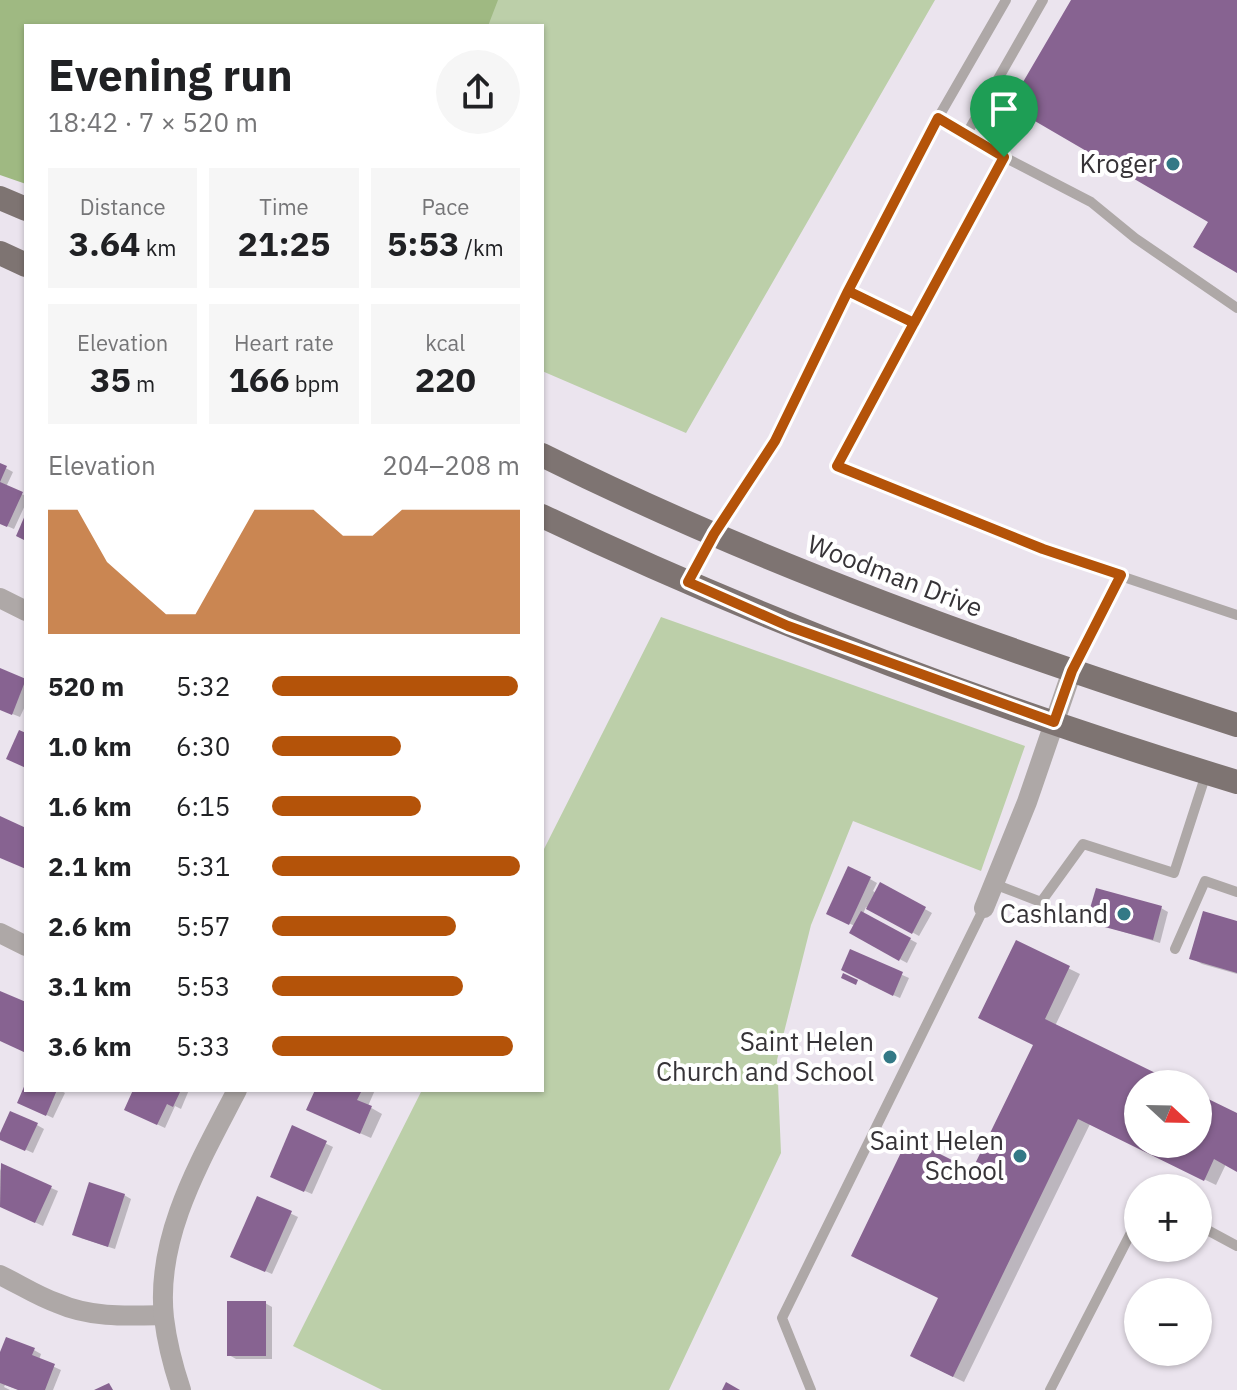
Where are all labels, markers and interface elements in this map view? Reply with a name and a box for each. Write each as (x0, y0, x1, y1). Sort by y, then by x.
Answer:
text: Evening run (48, 46, 293, 103)
button: share (436, 50, 520, 134)
pin (970, 75, 1038, 157)
icon: arrive (982, 87, 1026, 131)
text: 18:42 · 7 × 520 m (48, 105, 258, 139)
place label: Kroger (1079, 146, 1157, 180)
marker: Kroger (1164, 155, 1182, 173)
text: Distance (80, 192, 166, 221)
text: Time (259, 192, 309, 221)
text: Pace (421, 192, 469, 221)
text: 3.64 (69, 221, 141, 265)
text: 21:25 (238, 221, 330, 265)
text: 5:53 (387, 221, 459, 265)
text: km (141, 233, 177, 262)
text: /km (459, 233, 504, 262)
text: Elevation (77, 328, 168, 357)
text: Heart rate (234, 328, 334, 357)
text: kcal (425, 328, 465, 357)
text: 35 (90, 357, 131, 401)
text: 166 (228, 357, 290, 401)
text: 220 (415, 357, 476, 401)
text: m (131, 369, 155, 398)
text: bpm (290, 369, 340, 398)
text: Elevation (48, 448, 156, 482)
text: 204–208 m (382, 448, 520, 482)
street label: Woodman Drive (803, 526, 988, 624)
text: 520 m (48, 669, 124, 703)
text: 5:32 (176, 669, 230, 703)
text: 1.0 km (48, 729, 132, 763)
text: 6:30 (176, 729, 230, 763)
text: 1.6 km (48, 789, 132, 823)
text: 6:15 (176, 789, 230, 823)
text: 2.1 km (48, 849, 132, 883)
text: 5:31 (176, 849, 230, 883)
place label: Cashland (1000, 896, 1108, 930)
marker: Cashland (1115, 905, 1133, 923)
text: 2.6 km (48, 909, 132, 943)
text: 5:57 (176, 909, 230, 943)
text: 3.1 km (48, 969, 132, 1003)
text: 5:53 (176, 969, 230, 1003)
place label: Saint Helen Church and School (656, 1024, 874, 1088)
text: 3.6 km (48, 1029, 132, 1063)
text: 5:33 (176, 1029, 230, 1063)
marker: Saint Helen Church and School (881, 1048, 899, 1066)
north arrow (1124, 1070, 1212, 1158)
map controls (1124, 1070, 1212, 1366)
place label: Saint Helen School (870, 1123, 1004, 1187)
marker: Saint Helen School (1011, 1147, 1029, 1165)
button: + (1124, 1174, 1212, 1262)
button: − (1124, 1278, 1212, 1366)

